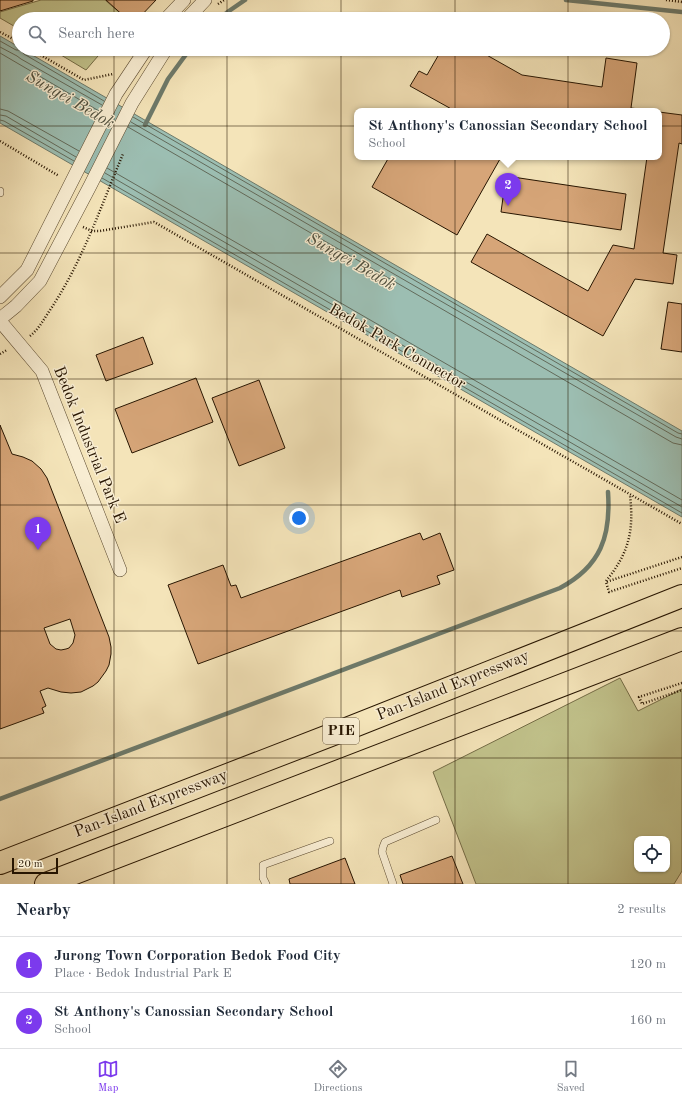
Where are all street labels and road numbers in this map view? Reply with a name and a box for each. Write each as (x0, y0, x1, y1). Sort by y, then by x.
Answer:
street label: Bedok Park Connector (326, 301, 469, 393)
street label: Bedok Industrial Park E (50, 364, 128, 526)
street label: Pan-Island Expressway (374, 648, 532, 724)
road number: PIE (323, 718, 359, 744)
street label: Pan-Island Expressway (72, 767, 230, 841)

